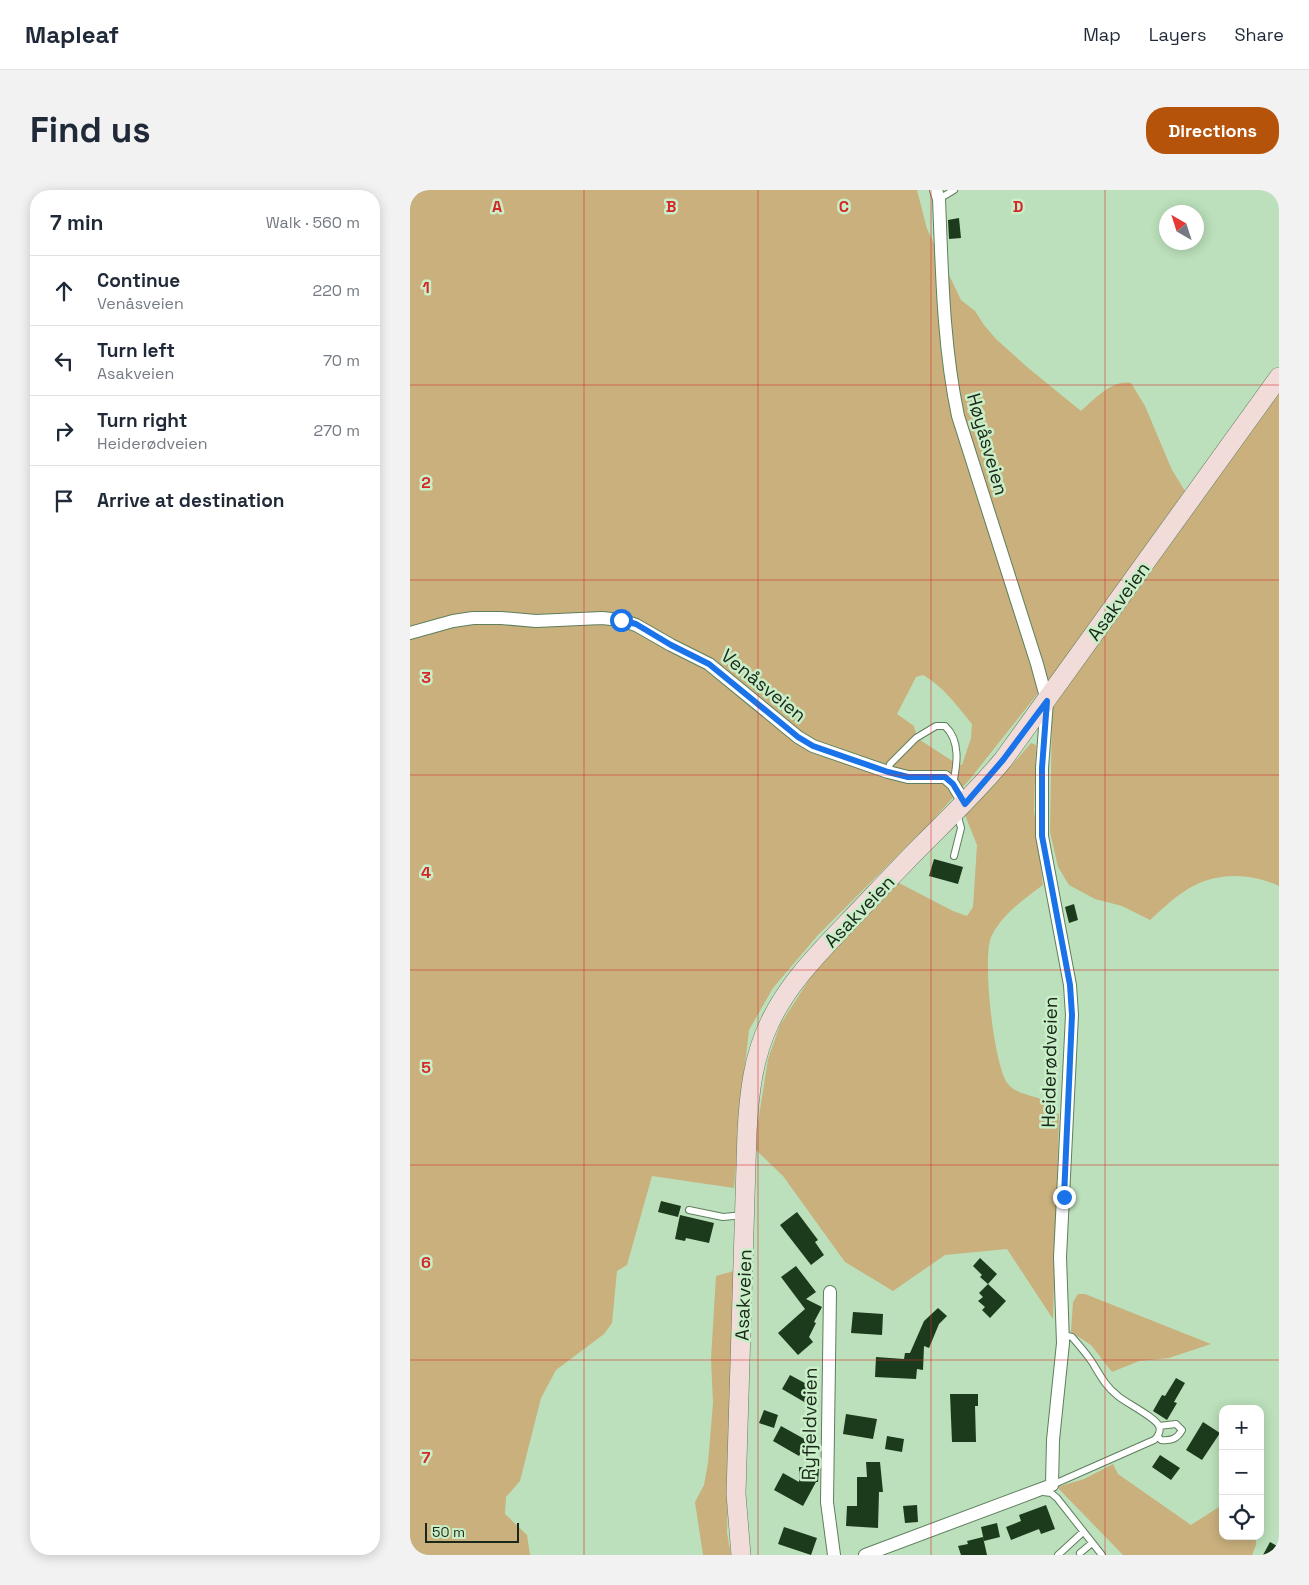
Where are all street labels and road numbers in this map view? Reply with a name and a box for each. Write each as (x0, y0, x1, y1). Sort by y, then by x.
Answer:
street label: Høyåsveien (961, 390, 1014, 498)
street label: Asakveien (1081, 557, 1155, 646)
street label: Venåsveien (716, 643, 812, 728)
street label: Asakveien (819, 870, 900, 953)
street label: Heiderødveien (1036, 996, 1063, 1128)
street label: Asakveien (729, 1249, 758, 1341)
street label: Ryfjeldveien (796, 1367, 823, 1481)

